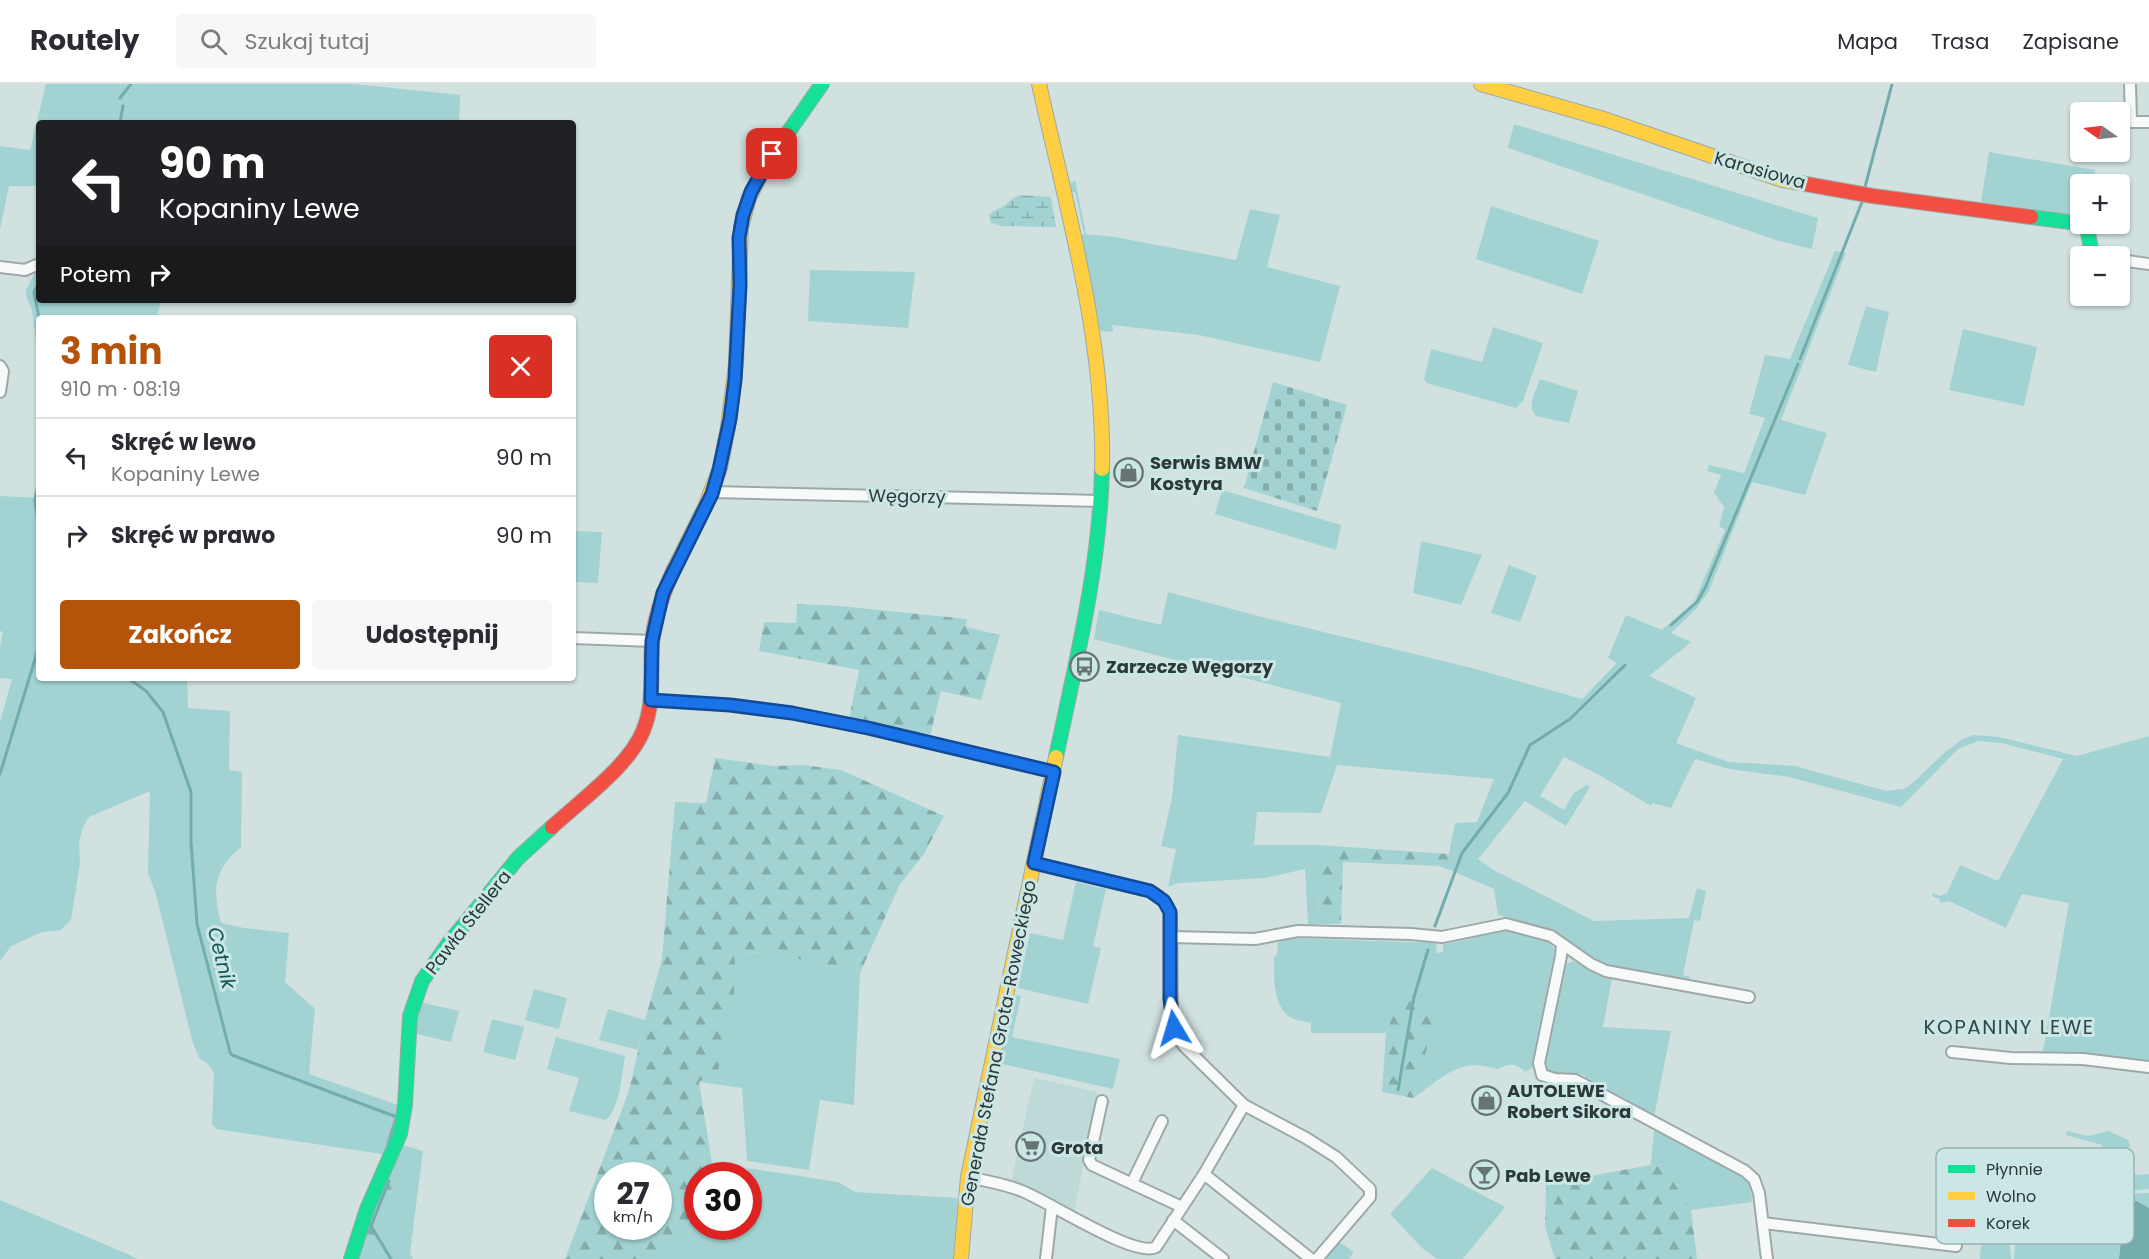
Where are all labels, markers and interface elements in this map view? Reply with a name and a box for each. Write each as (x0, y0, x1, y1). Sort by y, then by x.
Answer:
search box (176, 14, 596, 68)
text: Routely (30, 21, 140, 60)
icon: search (197, 25, 230, 58)
text: Szukaj tutaj (245, 26, 370, 57)
text: Mapa (1837, 27, 1898, 56)
text: Trasa (1931, 27, 1989, 56)
text: Zapisane (2022, 27, 2119, 56)
north arrow (2070, 102, 2130, 162)
map controls (2070, 102, 2130, 306)
pin (746, 128, 797, 179)
text: 90 m (159, 134, 266, 193)
icon: arrive (755, 137, 788, 170)
icon: left (60, 144, 138, 222)
street label: Karasiowa (1711, 145, 1809, 195)
button: + (2070, 174, 2130, 234)
text: Kopaniny Lewe (159, 190, 360, 227)
button: − (2070, 246, 2130, 306)
icon: right (143, 258, 176, 291)
text: Potem (60, 259, 131, 290)
text: 3 min (60, 326, 162, 377)
button: close (489, 335, 552, 398)
text: 910 m · 08:19 (60, 375, 181, 403)
text: Skręć w lewo (111, 427, 256, 458)
icon: left (60, 441, 93, 474)
text: 90 m (496, 442, 552, 473)
place label: Serwis BMW Kostyra (1150, 450, 1262, 496)
shop icon: Serwis BMW Kostyra (1113, 456, 1145, 488)
text: Kopaniny Lewe (111, 460, 260, 488)
street label: Węgorzy (868, 483, 946, 509)
icon: right (60, 519, 93, 552)
text: Skręć w prawo (111, 520, 275, 551)
text: 90 m (496, 520, 552, 551)
button: Zakończ (60, 600, 300, 669)
button: Udostępnij (312, 600, 552, 669)
bus stop icon: Zarzecze Węgorzy (1069, 650, 1101, 682)
place label: Zarzecze Węgorzy (1106, 654, 1274, 679)
street label: Pawła Stellera (419, 865, 517, 979)
street label: Generała Stefana Grota-Roweckiego (954, 878, 1042, 1208)
water label: Cetnik (201, 924, 244, 994)
position arrow (1142, 996, 1206, 1060)
district label: KOPANINY LEWE (1924, 1013, 2095, 1041)
place label: AUTOLEWE Robert Sikora (1507, 1078, 1631, 1124)
shop icon: AUTOLEWE Robert Sikora (1470, 1084, 1502, 1116)
supermarket icon: Grota (1014, 1131, 1046, 1163)
place label: Grota (1051, 1135, 1103, 1160)
legend (1936, 1148, 2134, 1244)
text: Płynnie (1986, 1158, 2043, 1181)
bar icon: Pab Lewe (1468, 1159, 1500, 1191)
speed limit sign: 30 (684, 1162, 762, 1240)
place label: Pab Lewe (1505, 1163, 1591, 1188)
text: 27 (616, 1172, 650, 1215)
text: Wolno (1986, 1185, 2036, 1208)
text: km/h (613, 1206, 653, 1227)
text: Korek (1986, 1212, 2031, 1235)

